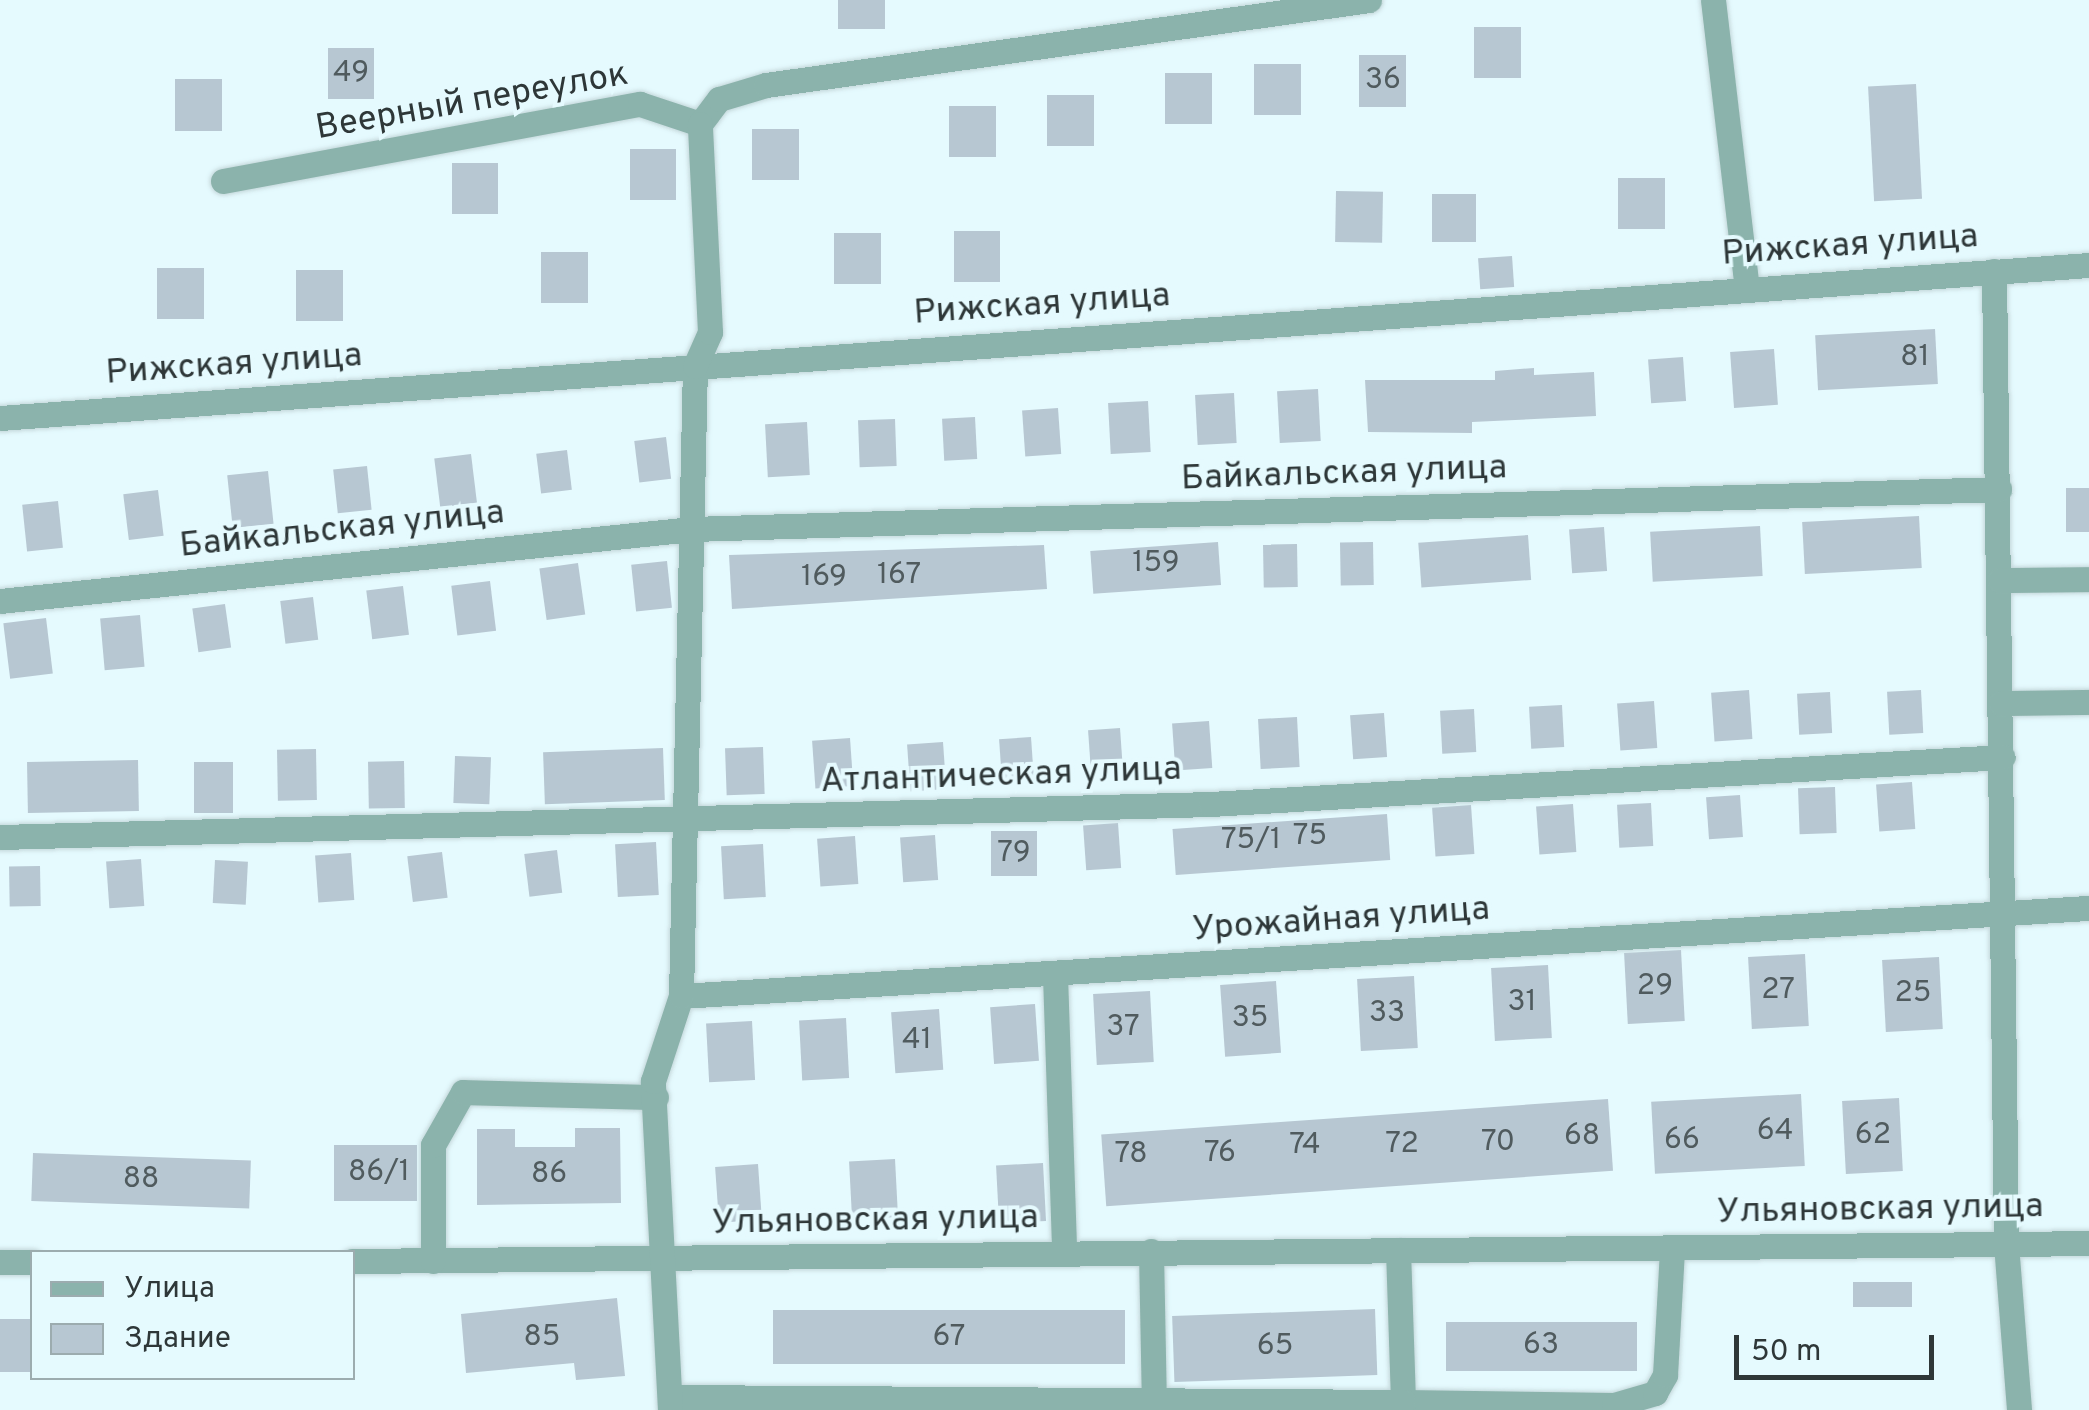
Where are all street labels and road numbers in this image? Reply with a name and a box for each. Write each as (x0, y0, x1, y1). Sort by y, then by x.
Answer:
street label: Веерный переулок (313, 54, 631, 150)
street label: Рижская улица (1720, 216, 1980, 276)
street label: Рижская улица (912, 275, 1172, 335)
street label: Рижская улица (104, 335, 364, 395)
street label: Байкальская улица (1180, 447, 1508, 501)
street label: Байкальская улица (178, 492, 506, 568)
street label: Атлантическая улица (820, 749, 1182, 803)
street label: Урожайная улица (1191, 889, 1491, 951)
street label: Ульяновская улица (1716, 1186, 2044, 1234)
street label: Ульяновская улица (711, 1197, 1039, 1245)

